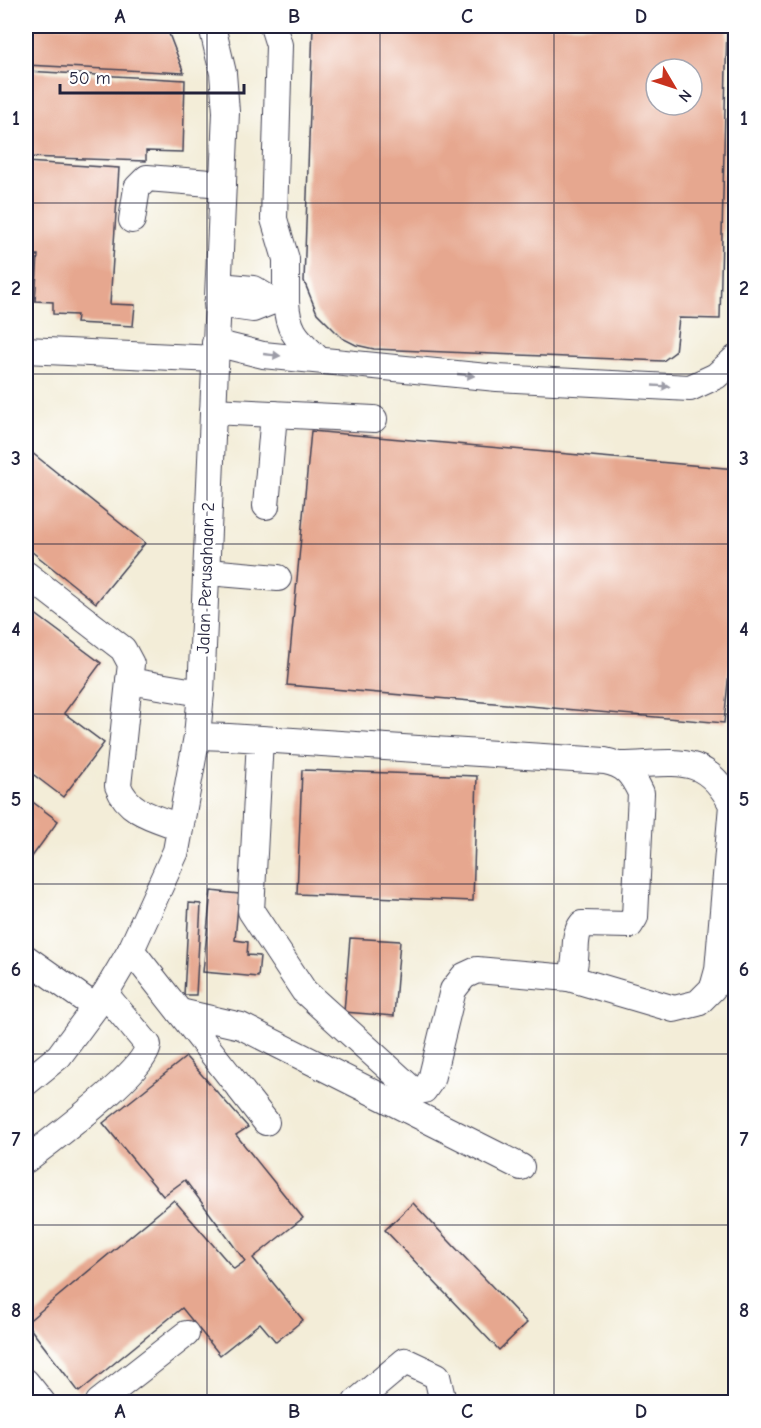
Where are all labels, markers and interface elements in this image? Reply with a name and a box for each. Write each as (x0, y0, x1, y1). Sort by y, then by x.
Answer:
text: A (114, 5, 126, 28)
text: B (288, 5, 300, 28)
text: C (461, 5, 473, 28)
text: D (635, 5, 647, 28)
scale bar (60, 57, 244, 95)
north arrow (644, 57, 704, 117)
text: 50 m (69, 68, 111, 89)
text: N (675, 86, 695, 106)
text: 1 (12, 107, 20, 130)
text: 1 (740, 107, 748, 130)
text: 2 (11, 277, 21, 300)
text: 2 (739, 277, 749, 300)
one-way arrow (263, 351, 282, 360)
one-way arrow (457, 370, 476, 380)
one-way arrow (651, 382, 670, 391)
text: 3 (11, 447, 21, 470)
text: 3 (739, 447, 749, 470)
street label: Jalan Perusahaan 2 (193, 502, 219, 654)
text: 4 (11, 618, 21, 641)
text: 4 (739, 618, 749, 641)
text: 5 (11, 788, 21, 811)
text: 5 (739, 788, 749, 811)
text: 6 (11, 958, 21, 981)
text: 6 (739, 958, 749, 981)
text: 7 (12, 1128, 21, 1151)
text: 7 (740, 1128, 749, 1151)
text: 8 (11, 1299, 21, 1322)
text: 8 (739, 1299, 749, 1322)
text: A (114, 1400, 126, 1423)
text: B (288, 1400, 300, 1423)
text: C (461, 1400, 473, 1423)
text: D (635, 1400, 647, 1423)

